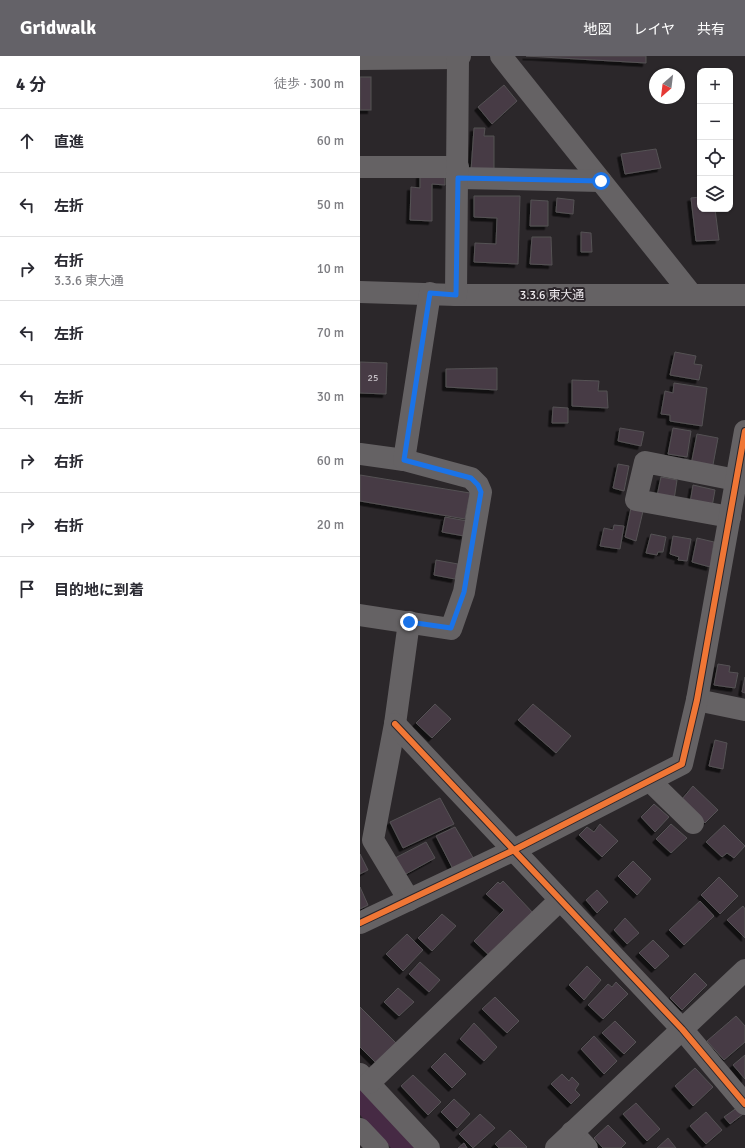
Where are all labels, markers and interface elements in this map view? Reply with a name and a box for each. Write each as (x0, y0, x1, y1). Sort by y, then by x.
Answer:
text: Gridwalk (20, 16, 96, 40)
text: 地図 (583, 21, 611, 38)
text: レイヤ (633, 21, 675, 38)
text: 共有 (697, 21, 725, 38)
north arrow (649, 68, 685, 104)
map controls (697, 68, 733, 212)
button: + (697, 68, 733, 104)
text: 4 分 (16, 74, 46, 95)
text: 徒歩 · 300 m (274, 76, 344, 92)
button: − (697, 104, 733, 140)
icon: ahead (16, 130, 38, 152)
text: 直進 (54, 133, 84, 151)
text: 60 m (317, 133, 344, 149)
button: locate (697, 140, 733, 176)
route start (592, 172, 610, 190)
button: layers (697, 176, 733, 212)
icon: left (16, 194, 38, 216)
text: 左折 (54, 197, 84, 215)
text: 50 m (317, 197, 344, 213)
text: 右折 (54, 252, 84, 270)
icon: right (16, 258, 38, 280)
text: 10 m (317, 261, 344, 277)
text: 3.3.6 東大通 (54, 273, 124, 289)
street label: 3.3.6 東大通 (520, 288, 584, 303)
icon: left (16, 322, 38, 344)
text: 左折 (54, 325, 84, 343)
text: 70 m (317, 325, 344, 341)
house number: 25 (368, 372, 378, 384)
icon: left (16, 386, 38, 408)
text: 左折 (54, 389, 84, 407)
text: 30 m (317, 389, 344, 405)
icon: right (16, 450, 38, 472)
text: 右折 (54, 453, 84, 471)
text: 60 m (317, 453, 344, 469)
icon: right (16, 514, 38, 536)
text: 右折 (54, 517, 84, 535)
text: 20 m (317, 517, 344, 533)
icon: arrive (16, 578, 38, 600)
text: 目的地に到着 (54, 581, 144, 599)
route end (400, 613, 418, 631)

